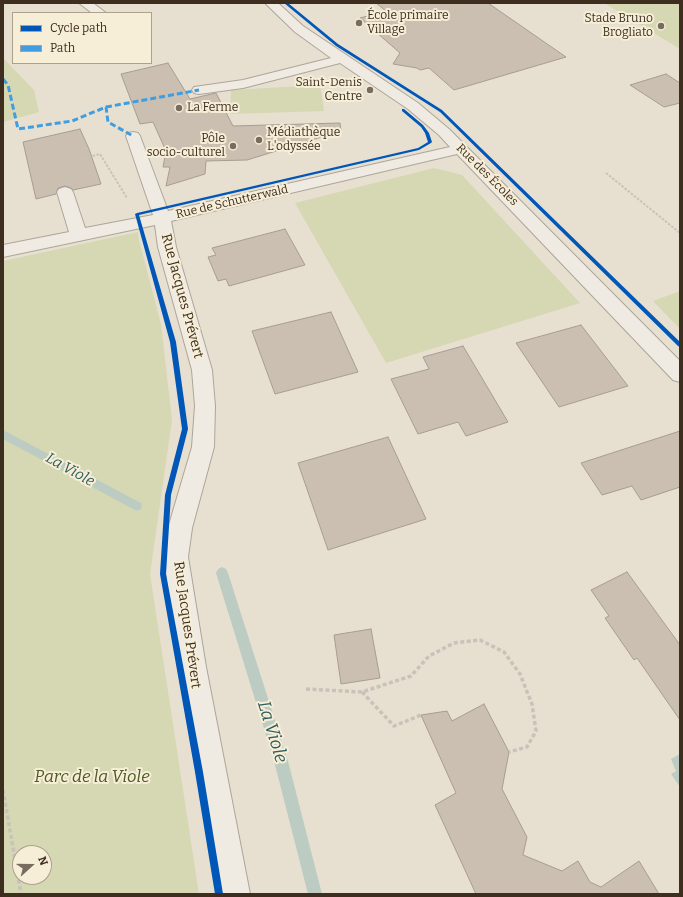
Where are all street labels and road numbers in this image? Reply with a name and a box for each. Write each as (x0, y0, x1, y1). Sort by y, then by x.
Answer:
street label: Rue des Écoles (453, 141, 521, 209)
street label: Rue de Schutterwald (174, 182, 290, 222)
street label: Rue Jacques Prévert (157, 232, 207, 360)
street label: Rue Jacques Prévert (170, 560, 204, 690)

